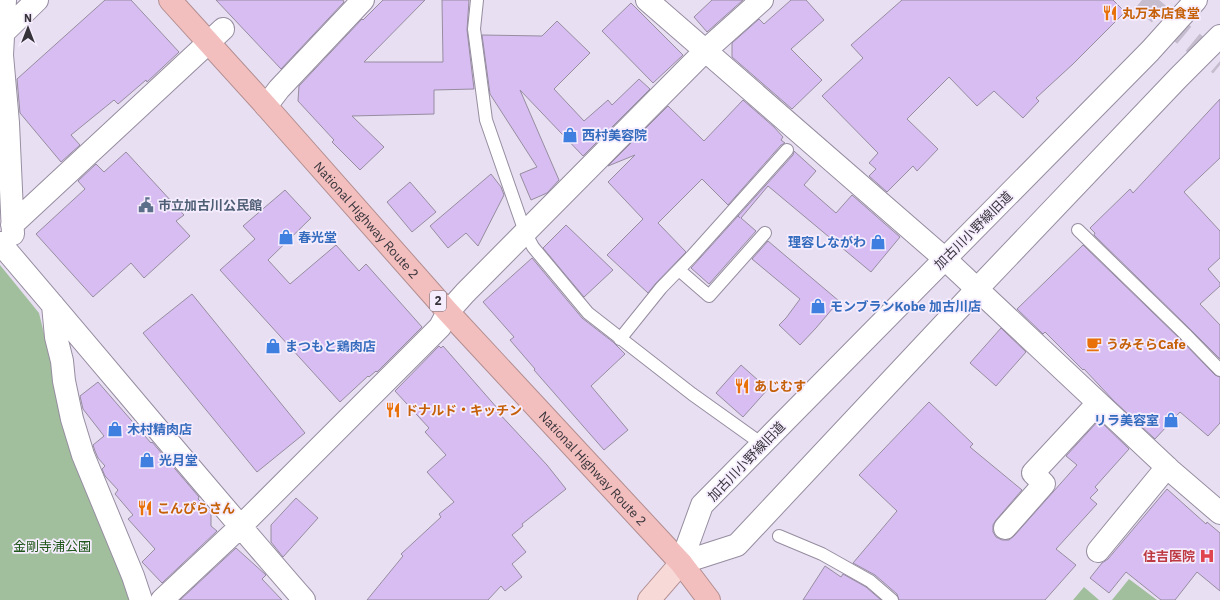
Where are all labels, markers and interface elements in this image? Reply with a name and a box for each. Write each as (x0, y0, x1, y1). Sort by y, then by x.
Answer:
restaurant icon: 丸万本店食堂 (1101, 4, 1119, 22)
place label: 丸万本店食堂 (1122, 5, 1200, 22)
north arrow (8, 8, 48, 48)
text: N (24, 11, 32, 25)
shop icon: 西村美容院 (561, 126, 579, 144)
place label: 西村美容院 (582, 127, 647, 144)
street label: National Highway Route 2 (310, 158, 422, 282)
street label: 加古川小野線旧道 (931, 188, 1016, 273)
public building icon: 市立加古川公民館 (137, 196, 155, 214)
place label: 市立加古川公民館 (158, 197, 262, 214)
shop icon: 春光堂 (277, 228, 295, 246)
place label: 春光堂 (298, 229, 337, 246)
shop icon: 理容しながわ (869, 233, 887, 251)
place label: 理容しながわ (788, 234, 866, 251)
road number: 2 (430, 291, 446, 311)
shop icon: モンブランKobe 加古川店 (809, 297, 827, 315)
place label: モンブランKobe 加古川店 (830, 298, 981, 315)
cafe icon: うみそらCafe (1085, 335, 1103, 353)
place label: うみそらCafe (1106, 336, 1186, 353)
shop icon: まつもと鶏肉店 (264, 337, 282, 355)
place label: まつもと鶏肉店 (285, 338, 376, 355)
restaurant icon: あじむす (733, 377, 751, 395)
place label: あじむす (754, 378, 806, 395)
restaurant icon: ドナルド・キッチン (384, 401, 402, 419)
place label: ドナルド・キッチン (405, 402, 522, 419)
street label: National Highway Route 2 (535, 408, 650, 529)
shop icon: リラ美容室 (1162, 411, 1180, 429)
place label: リラ美容室 (1094, 412, 1159, 429)
street label: 加古川小野線旧道 (704, 418, 789, 505)
shop icon: 木村精肉店 (106, 420, 124, 438)
place label: 木村精肉店 (127, 421, 192, 438)
shop icon: 光月堂 (138, 451, 156, 469)
place label: 光月堂 (159, 452, 198, 469)
restaurant icon: こんぴらさん (136, 499, 154, 517)
place label: こんぴらさん (157, 500, 235, 517)
park label: 金剛寺浦公園 (13, 538, 91, 555)
hospital icon: 住吉医院 (1198, 547, 1216, 565)
place label: 住吉医院 (1143, 548, 1195, 565)

